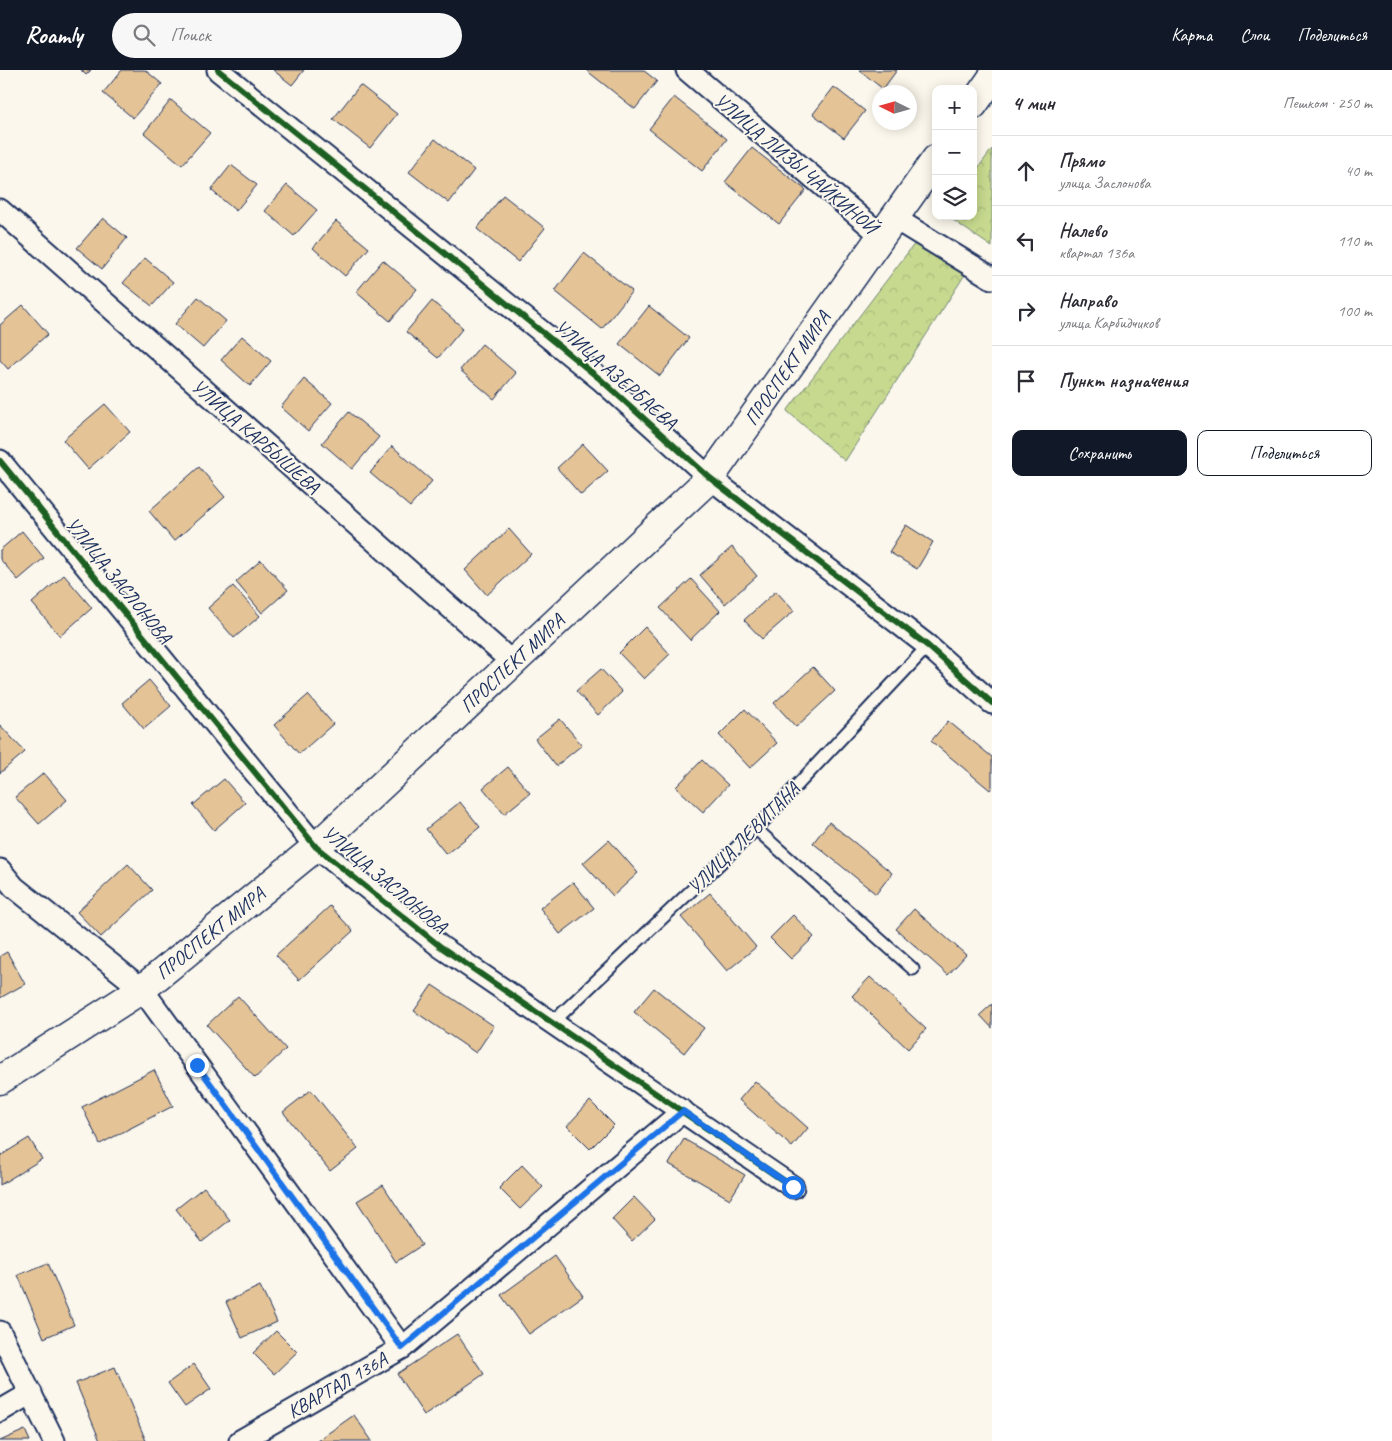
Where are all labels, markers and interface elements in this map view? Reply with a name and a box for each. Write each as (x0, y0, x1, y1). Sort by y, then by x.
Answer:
search box (112, 13, 462, 58)
text: Roamly (25, 20, 82, 50)
icon: search (130, 21, 158, 49)
text: Поиск (170, 23, 211, 47)
text: Карта (1171, 24, 1212, 46)
text: Слои (1240, 24, 1269, 46)
text: Поделиться (1297, 24, 1367, 46)
north arrow (872, 85, 917, 130)
map controls (932, 85, 977, 220)
button: + (932, 85, 977, 130)
street label: УЛИЦА ЛИЗЫ ЧАЙКИНОЙ (709, 88, 885, 241)
text: 4 мин (1012, 90, 1055, 116)
text: Пешком · 250 m (1283, 93, 1372, 113)
button: − (932, 130, 977, 175)
text: Прямо (1059, 149, 1104, 173)
icon: ahead (1012, 157, 1040, 185)
text: 40 m (1345, 161, 1372, 181)
text: улица Заслонова (1059, 173, 1150, 193)
button: layers (932, 175, 977, 220)
text: Налево (1059, 219, 1107, 243)
icon: left (1012, 227, 1040, 255)
text: 110 m (1338, 231, 1372, 251)
text: квартал 136а (1059, 243, 1134, 263)
text: Направо (1059, 289, 1117, 313)
icon: right (1012, 297, 1040, 325)
text: 100 m (1338, 301, 1372, 321)
street label: ПРОСПЕКТ МИРА (739, 306, 837, 430)
text: улица Карбидчиков (1059, 313, 1158, 333)
street label: УЛИЦА АЗЕРБАЕВА (549, 314, 683, 435)
icon: arrive (1012, 367, 1040, 395)
text: Пункт назначения (1059, 369, 1188, 393)
street label: УЛИЦА КАРБЫШЕВА (186, 374, 326, 500)
button: Сохранить (1012, 430, 1187, 476)
button: Поделиться (1197, 430, 1372, 476)
street label: УЛИЦА ЗАСЛОНОВА (60, 512, 178, 649)
street label: ПРОСПЕКТ МИРА (455, 608, 570, 718)
street label: УЛИЦА ЛЕВИТАНА (682, 776, 805, 900)
street label: УЛИЦА ЗАСЛОНОВА (317, 820, 453, 939)
street label: ПРОСПЕКТ МИРА (150, 881, 271, 985)
route end (186, 1054, 209, 1077)
route start (782, 1176, 805, 1199)
street label: КВАРТАЛ 136А (283, 1346, 392, 1424)

